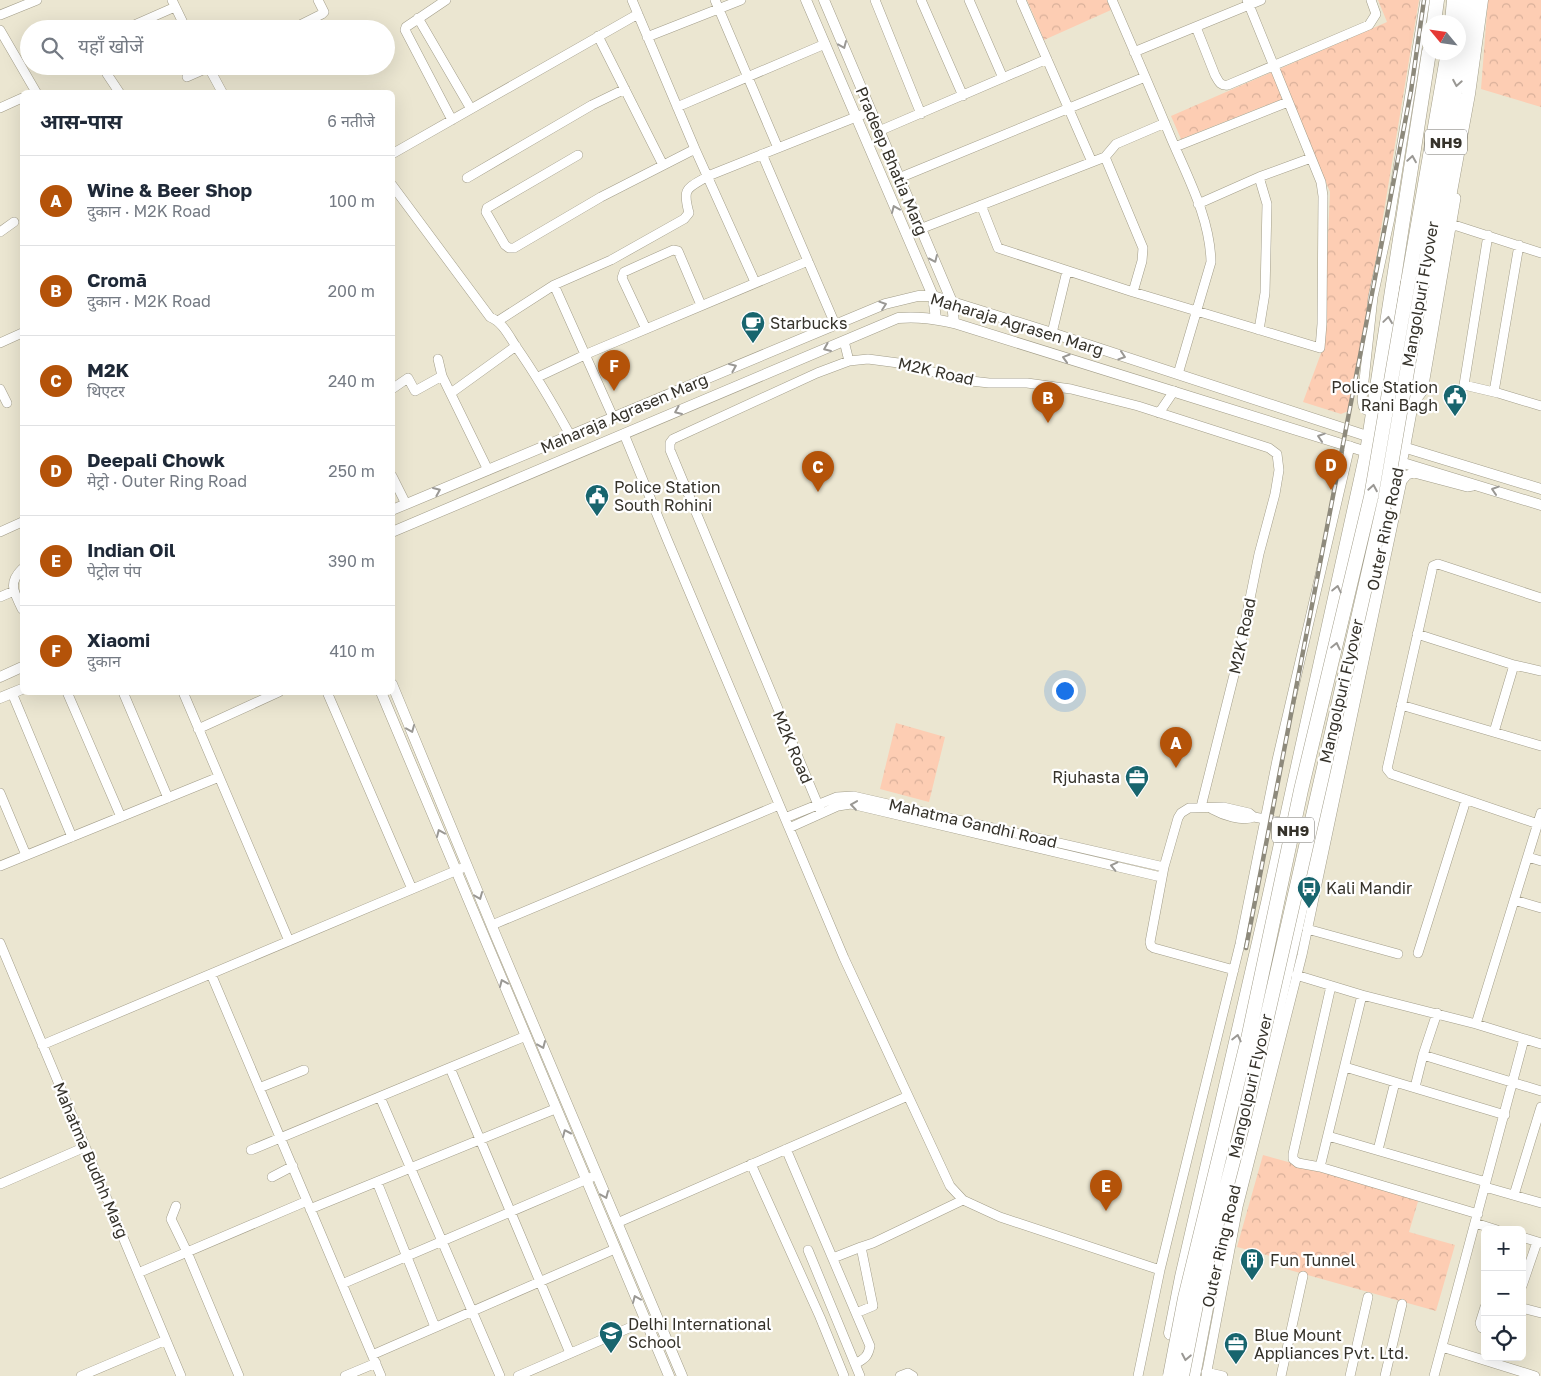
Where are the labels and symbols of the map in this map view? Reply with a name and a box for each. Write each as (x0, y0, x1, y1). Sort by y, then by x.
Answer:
north arrow (1421, 15, 1466, 60)
one-way arrow (837, 40, 847, 49)
one-way arrow (1452, 79, 1462, 87)
street label: Pradeep Bhatia Marg (852, 84, 932, 238)
road number: NH9 (1425, 130, 1467, 154)
one-way arrow (1407, 155, 1417, 164)
one-way arrow (891, 205, 902, 214)
street label: Mangolpuri Flyover (1397, 220, 1443, 368)
one-way arrow (927, 254, 938, 263)
street label: Maharaja Agrasen Marg (928, 288, 1106, 360)
one-way arrow (878, 301, 886, 311)
cafe icon: Starbucks (740, 310, 766, 344)
place label: Starbucks (770, 313, 847, 333)
one-way arrow (1383, 316, 1393, 324)
one-way arrow (823, 341, 832, 352)
pin: F (598, 350, 630, 391)
one-way arrow (1118, 350, 1126, 360)
street label: M2K Road (896, 353, 976, 389)
one-way arrow (1062, 353, 1070, 363)
one-way arrow (728, 363, 737, 374)
street label: Maharaja Agrasen Marg (537, 369, 711, 457)
place label: Police Station Rani Bagh (1331, 377, 1438, 415)
pin: B (1032, 382, 1064, 423)
public building icon: Police Station Rani Bagh (1442, 383, 1468, 417)
one-way arrow (674, 405, 683, 416)
one-way arrow (1317, 433, 1326, 443)
pin: D (1315, 449, 1347, 490)
pin: C (802, 451, 834, 492)
street label: Outer Ring Road (1362, 466, 1408, 592)
place label: Police Station South Rohini (614, 477, 721, 515)
public building icon: Police Station South Rohini (584, 483, 610, 517)
one-way arrow (1367, 483, 1377, 492)
one-way arrow (433, 486, 441, 496)
one-way arrow (1491, 486, 1499, 496)
one-way arrow (1331, 584, 1342, 593)
street label: M2K Road (1224, 596, 1260, 676)
street label: Mangolpuri Flyover (1315, 617, 1367, 765)
one-way arrow (1330, 641, 1341, 650)
your location (1052, 678, 1078, 704)
street label: M2K Road (769, 708, 817, 786)
one-way arrow (405, 724, 415, 733)
pin: A (1160, 727, 1192, 768)
office icon: Rjuhasta (1124, 764, 1150, 798)
place label: Rjuhasta (1052, 767, 1120, 787)
street label: Mahatma Gandhi Road (887, 794, 1059, 852)
one-way arrow (849, 801, 858, 811)
road number: NH9 (1272, 818, 1314, 842)
one-way arrow (436, 829, 447, 838)
one-way arrow (1109, 861, 1118, 872)
bus stop icon: Kali Mandir (1296, 875, 1322, 909)
place label: Kali Mandir (1326, 878, 1412, 898)
one-way arrow (474, 891, 484, 899)
one-way arrow (499, 979, 510, 988)
street label: Mangolpuri Flyover (1224, 1012, 1276, 1160)
one-way arrow (1231, 1033, 1242, 1042)
one-way arrow (537, 1041, 547, 1049)
street label: Mahatma Budhh Marg (49, 1079, 133, 1241)
one-way arrow (561, 1129, 572, 1138)
pin: E (1090, 1170, 1122, 1211)
street label: Outer Ring Road (1197, 1183, 1245, 1309)
one-way arrow (599, 1190, 610, 1199)
building icon: Fun Tunnel (1239, 1247, 1265, 1281)
place label: Fun Tunnel (1270, 1250, 1355, 1270)
one-way arrow (632, 1295, 643, 1304)
place label: Delhi International School (628, 1314, 771, 1352)
school or university icon: Delhi International School (598, 1320, 624, 1354)
place label: Blue Mount Appliances Pvt. Ltd. (1254, 1325, 1409, 1363)
office icon: Blue Mount Appliances Pvt. Ltd. (1223, 1331, 1249, 1365)
one-way arrow (1181, 1353, 1191, 1362)

